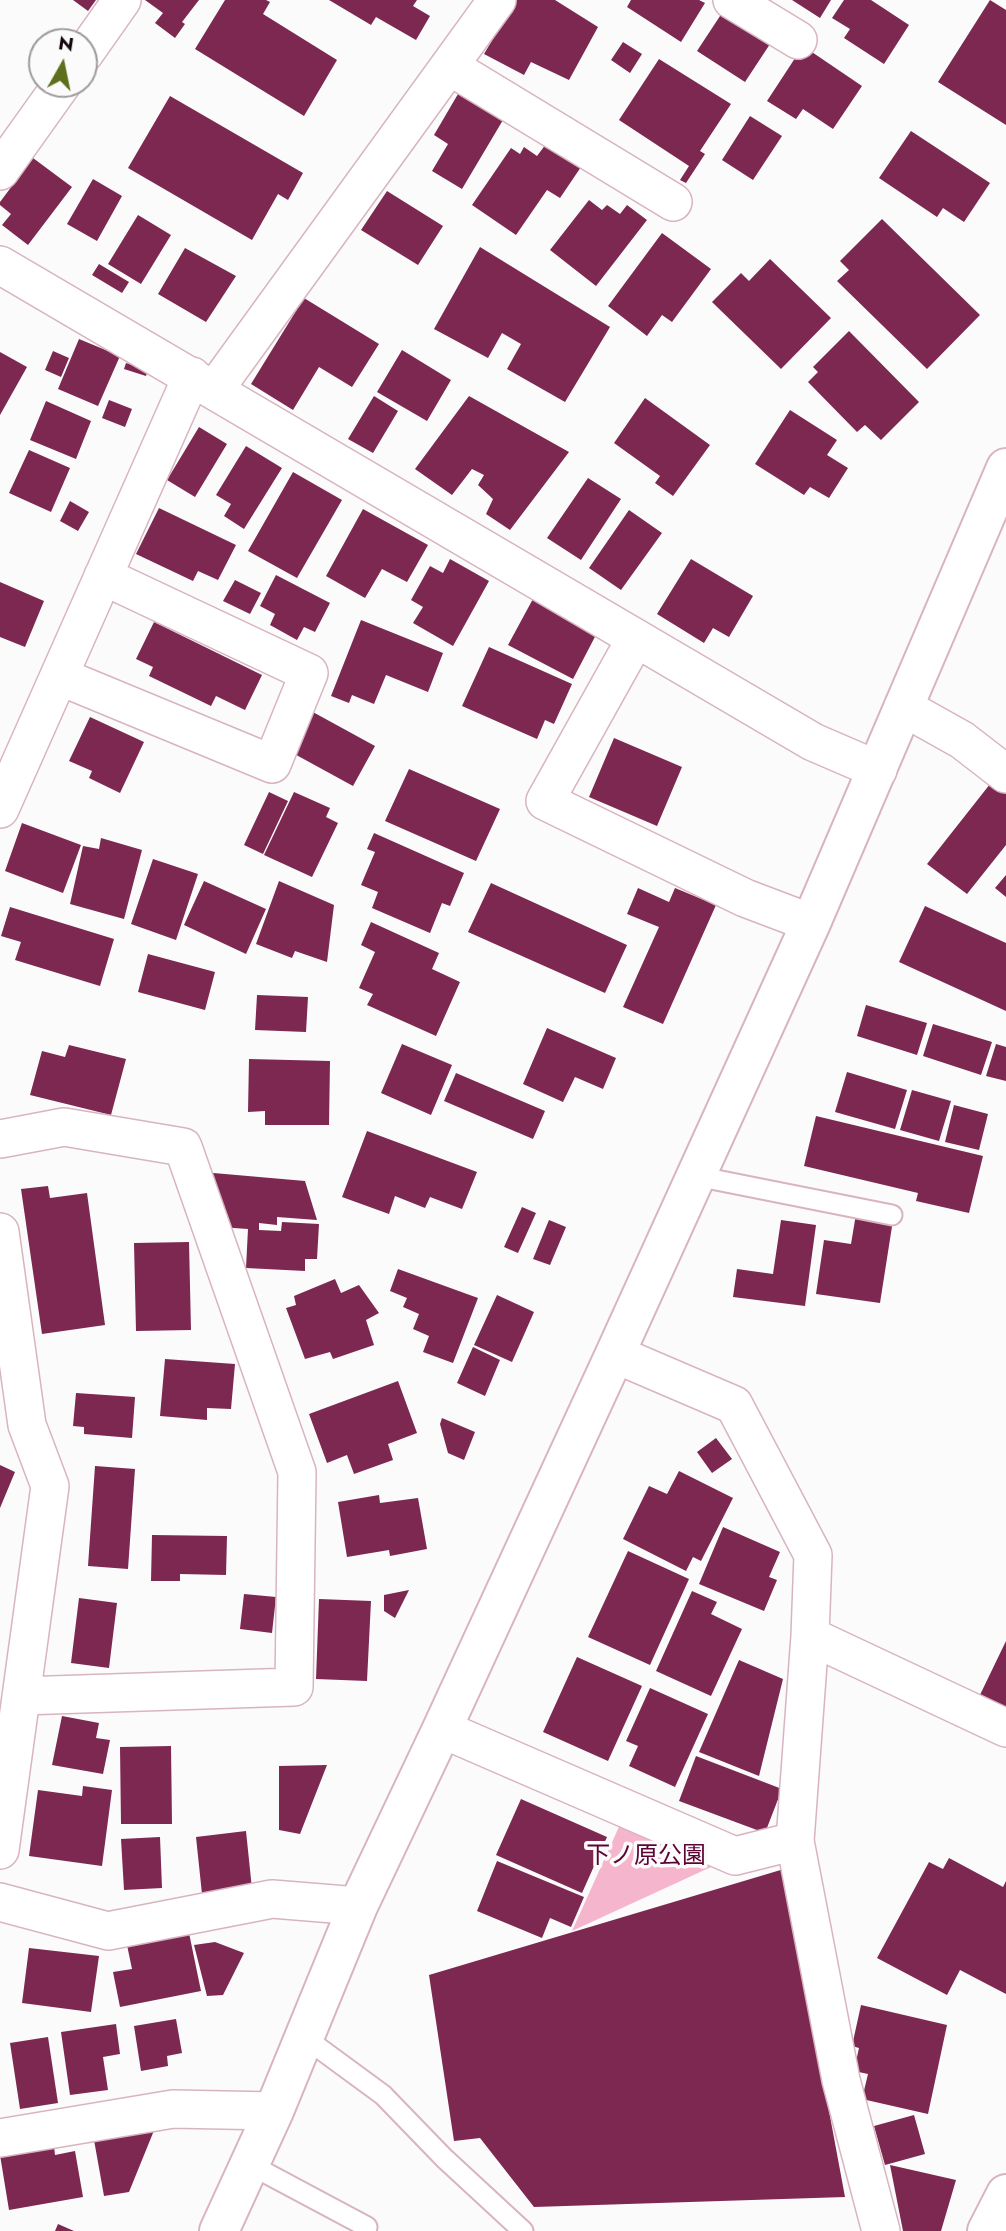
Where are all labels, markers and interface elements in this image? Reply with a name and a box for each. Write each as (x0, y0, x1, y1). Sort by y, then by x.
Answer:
north arrow (28, 28, 98, 98)
text: N (56, 29, 76, 58)
park label: 下ノ原公園 (586, 1843, 706, 1871)

